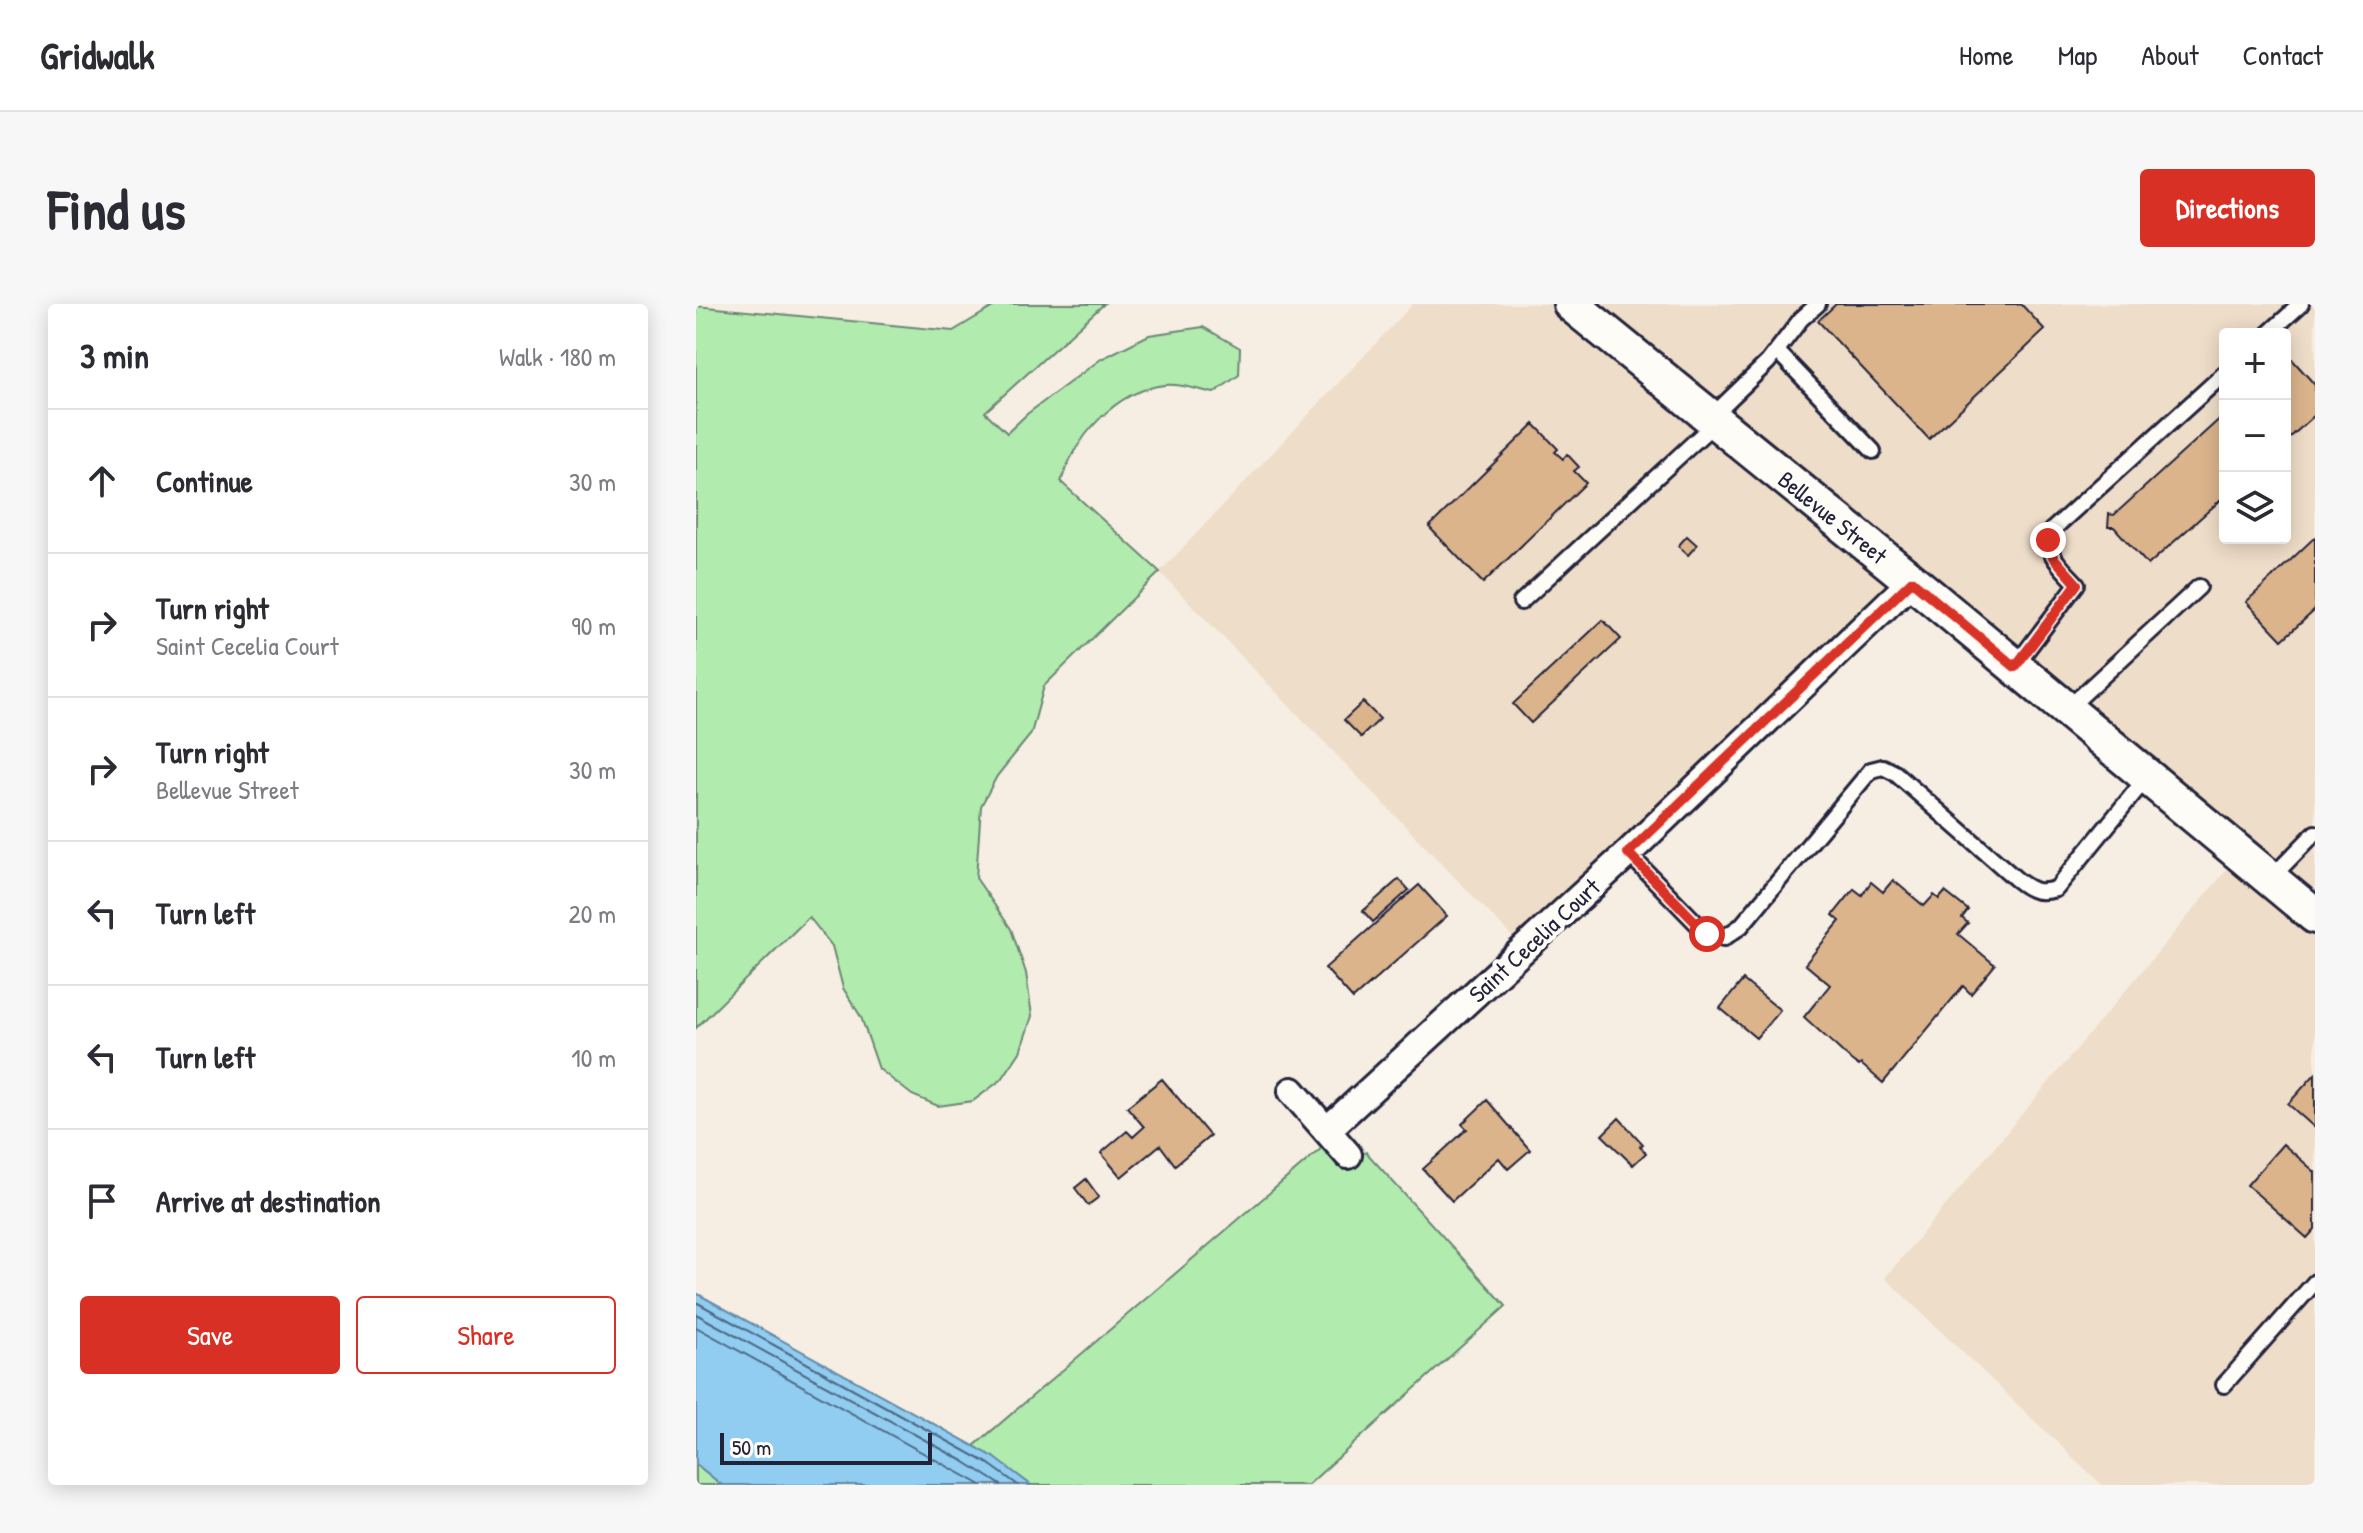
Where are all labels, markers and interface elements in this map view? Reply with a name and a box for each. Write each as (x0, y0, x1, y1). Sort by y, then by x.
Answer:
text: Gridwalk (40, 29, 155, 81)
text: Home (1959, 36, 2014, 74)
text: Map (2058, 36, 2097, 74)
text: About (2141, 36, 2199, 74)
text: Contact (2243, 36, 2323, 74)
button: Directions (2140, 169, 2315, 247)
text: Find us (48, 171, 186, 246)
map controls (2219, 328, 2291, 544)
button: + (2219, 328, 2291, 400)
text: 3 min (80, 333, 149, 379)
text: Walk · 180 m (499, 339, 616, 374)
button: − (2219, 400, 2291, 472)
icon: ahead (80, 459, 124, 503)
text: Continue (156, 461, 253, 501)
street label: Bellevue Street (1772, 463, 1895, 571)
text: 30 m (569, 464, 616, 499)
button: layers (2219, 472, 2291, 544)
route end (2030, 522, 2066, 558)
text: Turn right (156, 588, 269, 628)
icon: right (80, 603, 124, 647)
text: 90 m (571, 608, 616, 643)
text: Saint Cecelia Court (156, 628, 339, 663)
text: Turn right (156, 732, 269, 772)
icon: right (80, 747, 124, 791)
text: 30 m (569, 752, 616, 787)
text: Bellevue Street (156, 772, 299, 807)
street label: Saint Cecelia Court (1461, 870, 1607, 1009)
icon: left (80, 891, 124, 935)
text: Turn left (156, 893, 255, 933)
text: 20 m (569, 896, 616, 931)
route start (1689, 916, 1725, 952)
icon: left (80, 1035, 124, 1079)
text: Turn left (156, 1037, 255, 1077)
text: 10 m (571, 1040, 616, 1075)
icon: arrive (80, 1179, 124, 1223)
text: Arrive at destination (156, 1181, 381, 1221)
button: Save (80, 1296, 340, 1374)
button: Share (356, 1296, 616, 1374)
scale bar (720, 1429, 932, 1465)
text: 50 m (732, 1432, 771, 1462)

